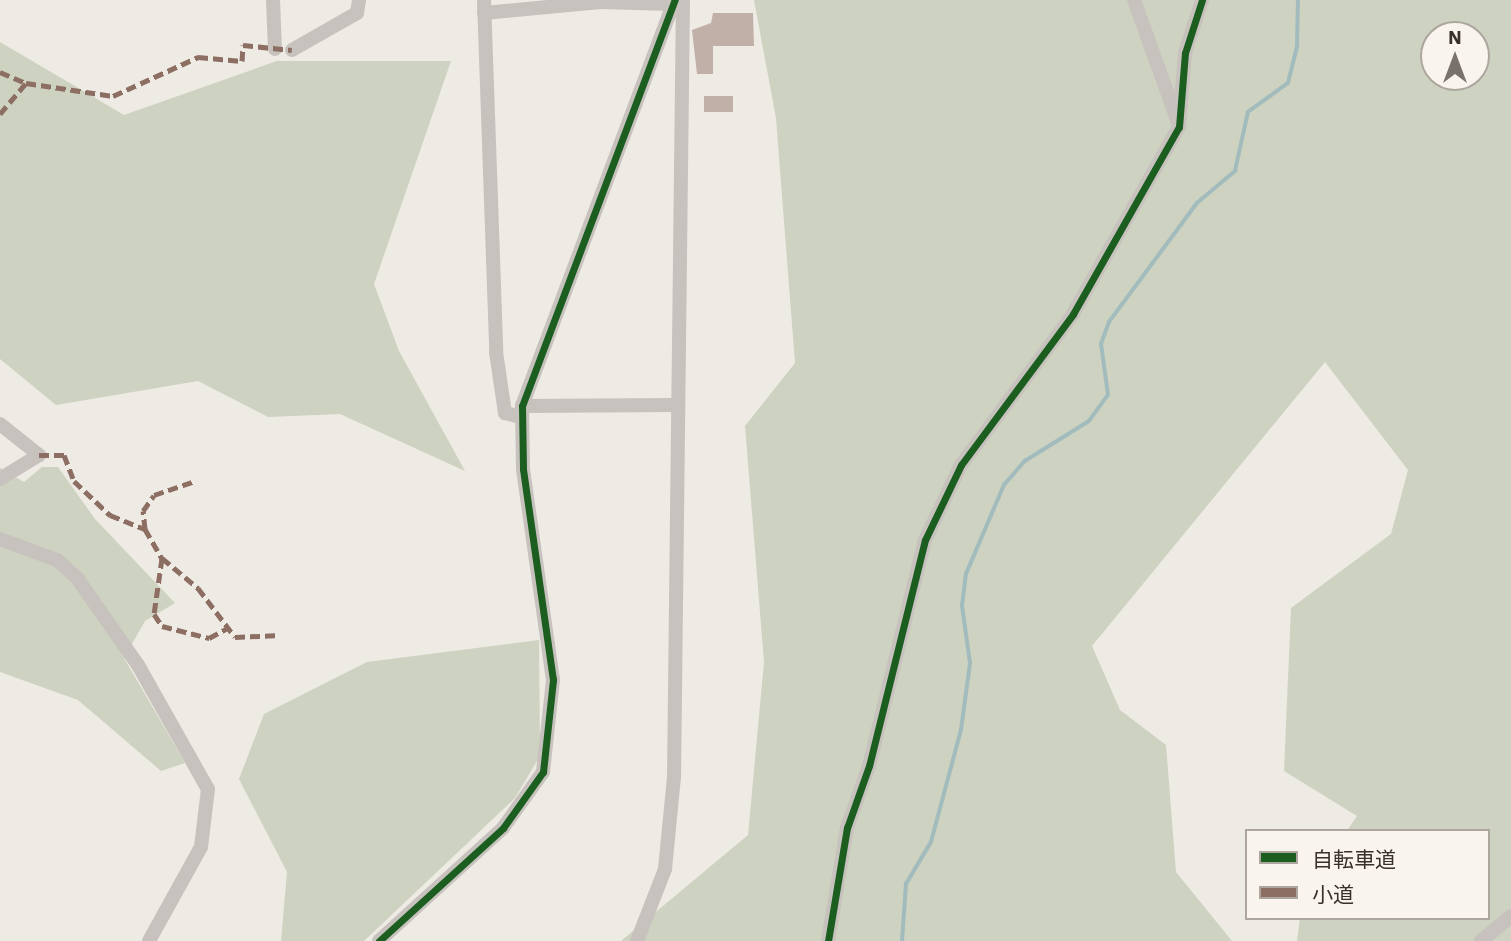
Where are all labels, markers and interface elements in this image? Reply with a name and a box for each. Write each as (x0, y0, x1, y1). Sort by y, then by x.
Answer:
north arrow (1420, 21, 1490, 91)
text: N (1448, 25, 1462, 49)
legend (1245, 829, 1490, 920)
text: 自転車道 (1312, 845, 1396, 873)
text: 小道 (1312, 880, 1354, 908)

